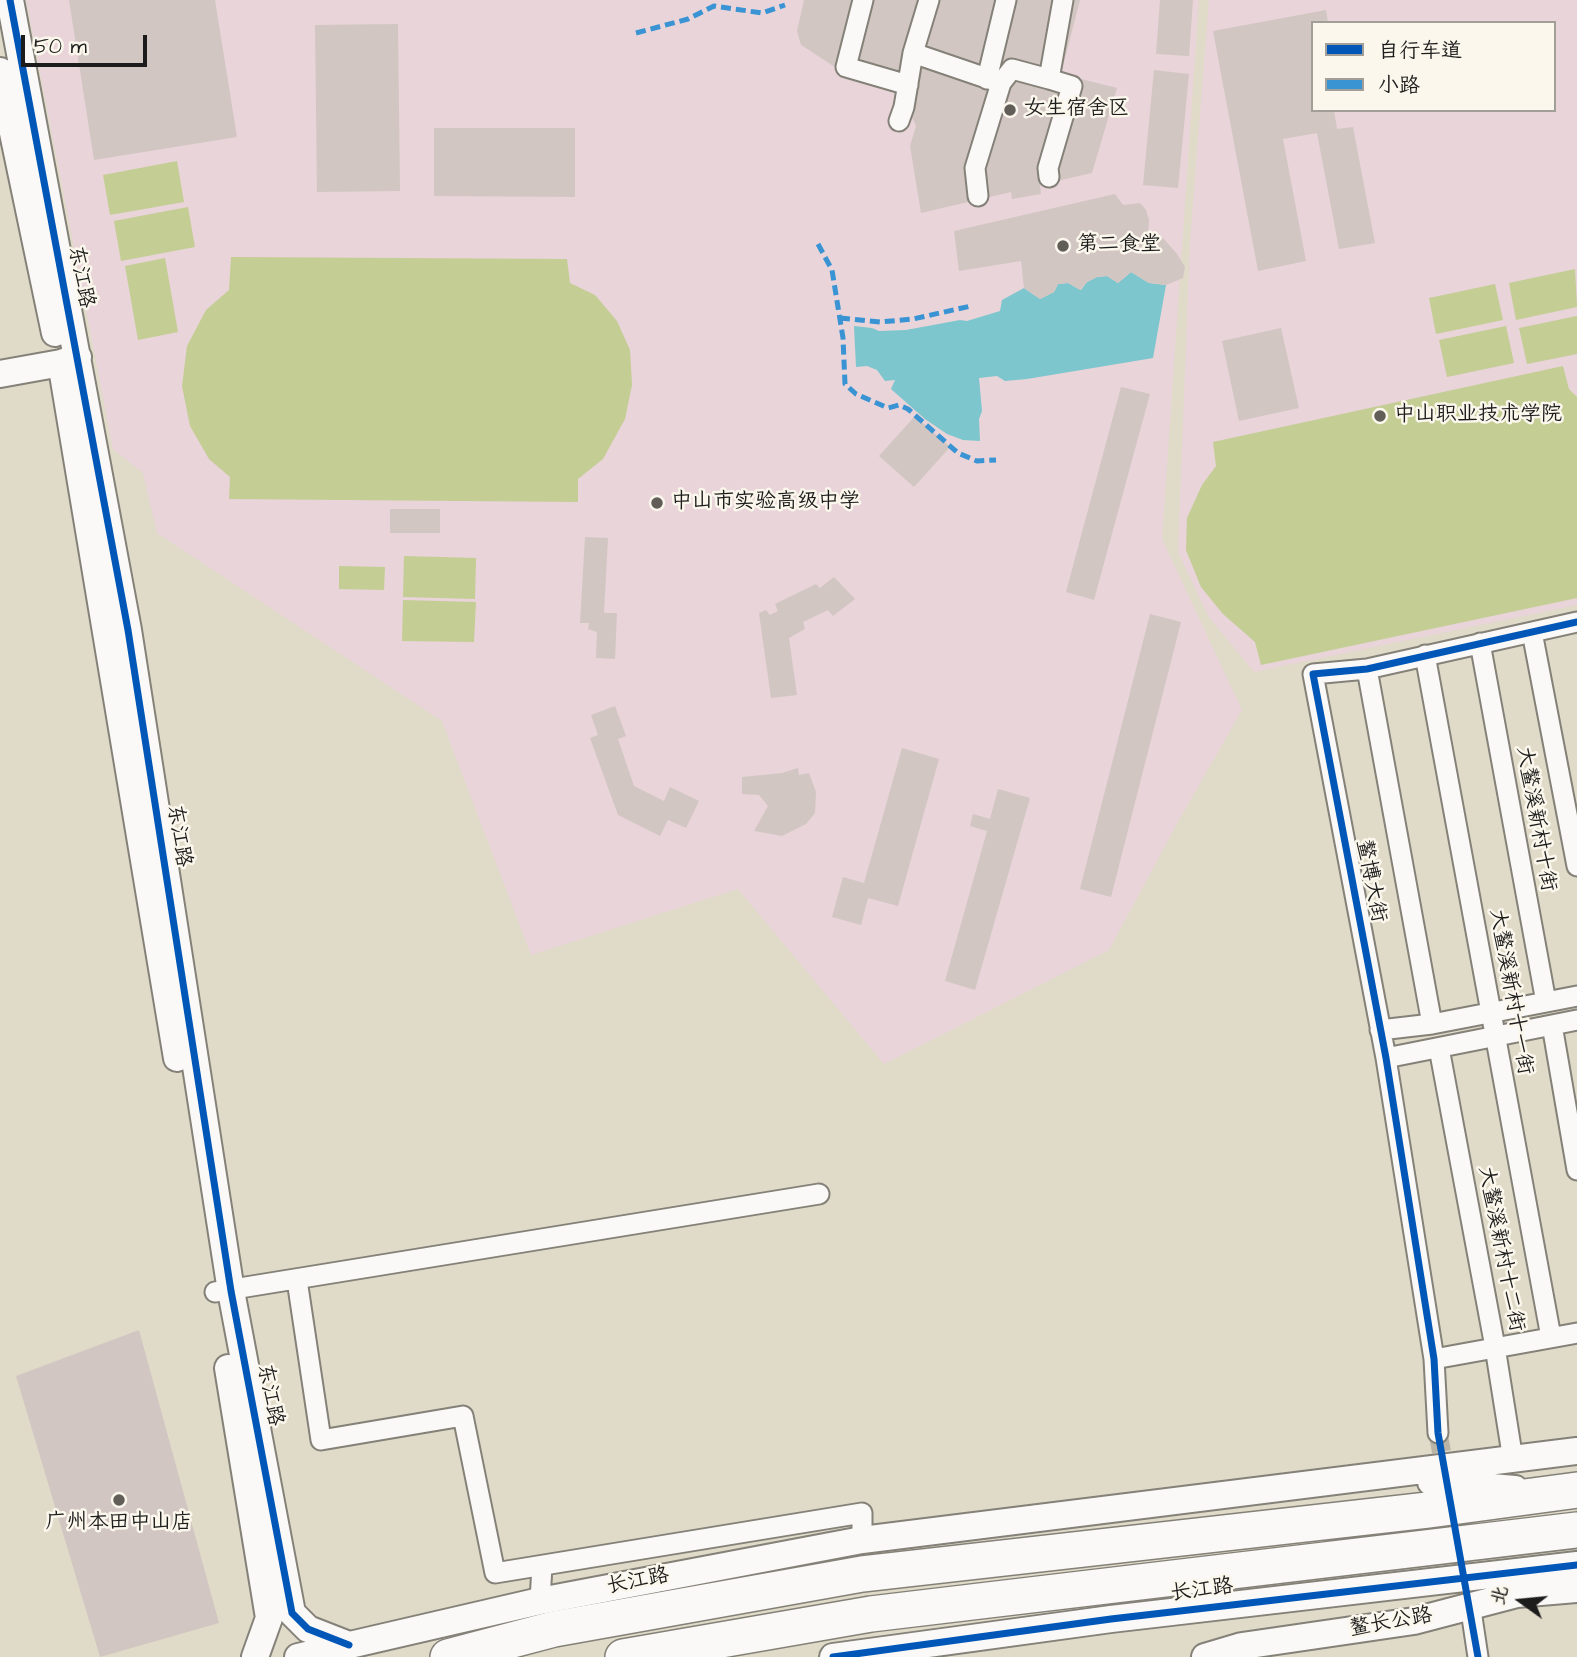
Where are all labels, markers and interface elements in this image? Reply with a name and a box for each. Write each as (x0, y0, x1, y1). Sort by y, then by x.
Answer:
scale bar (24, 21, 150, 65)
legend (1311, 21, 1556, 112)
text: 50 m (34, 32, 87, 61)
text: 自行车道 (1378, 36, 1462, 65)
text: 小路 (1378, 71, 1420, 100)
place label: 女生宿舍区 (1024, 97, 1129, 123)
marker: 女生宿舍区 (1002, 102, 1018, 118)
place label: 第二食堂 (1077, 233, 1161, 259)
marker: 第二食堂 (1055, 238, 1071, 254)
street label: 东江路 (62, 244, 98, 310)
place label: 中山职业技术学院 (1394, 403, 1562, 429)
marker: 中山职业技术学院 (1372, 408, 1388, 424)
place label: 中山市实验高级中学 (671, 490, 860, 516)
marker: 中山市实验高级中学 (649, 495, 665, 511)
street label: 大鳌溪新村十街 (1510, 744, 1560, 894)
street label: 东江路 (161, 803, 195, 869)
street label: 鳌博大街 (1350, 837, 1390, 925)
street label: 大鳌溪新村十一街 (1483, 907, 1537, 1077)
street label: 大鳌溪新村十二街 (1472, 1164, 1528, 1334)
street label: 东江路 (251, 1362, 287, 1428)
marker: 广州本田中山店 (111, 1492, 127, 1508)
place label: 广州本田中山店 (46, 1511, 192, 1537)
street label: 长江路 (605, 1564, 671, 1600)
north arrow (1486, 1566, 1556, 1636)
street label: 长江路 (1169, 1575, 1235, 1607)
text: 北 (1485, 1583, 1516, 1608)
street label: 鳌长公路 (1347, 1603, 1435, 1643)

